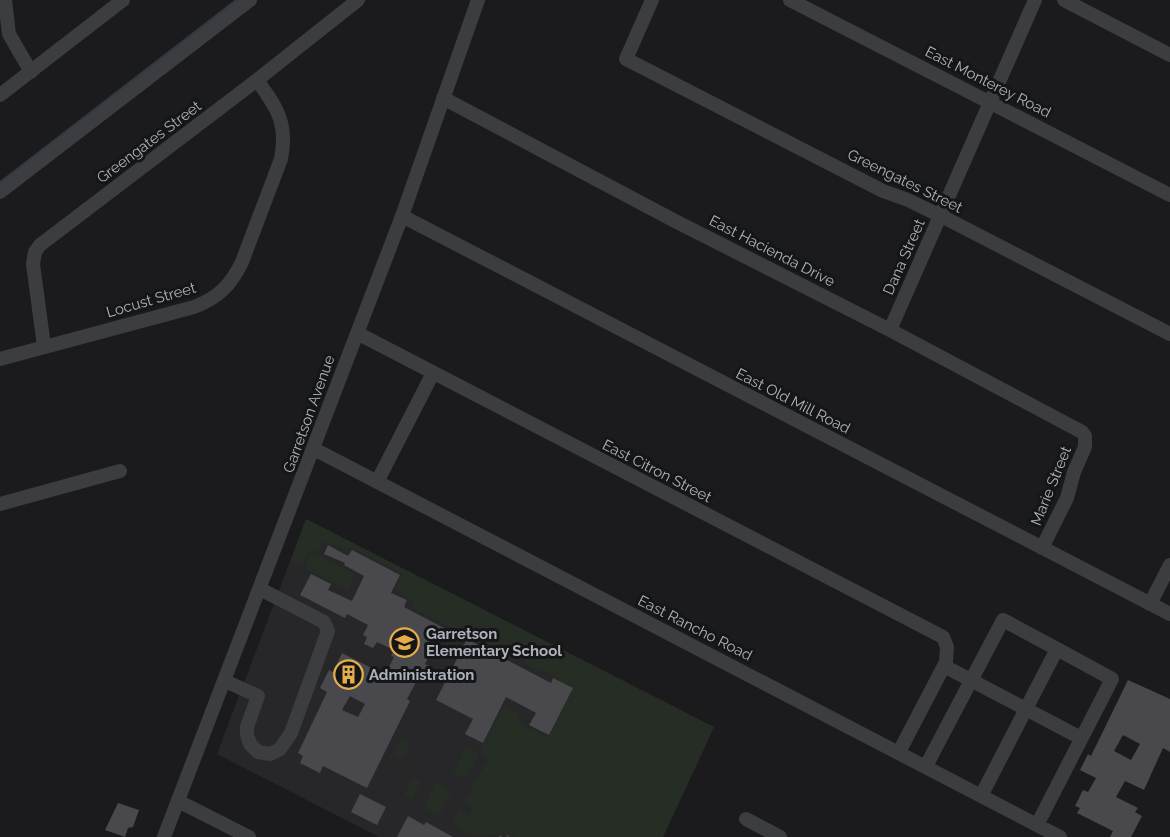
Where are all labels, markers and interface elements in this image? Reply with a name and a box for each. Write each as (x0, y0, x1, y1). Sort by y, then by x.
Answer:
street label: East Monterey Road (922, 42, 1054, 122)
street label: Greengates Street (93, 97, 205, 187)
street label: Greengates Street (844, 145, 966, 217)
street label: East Hacienda Drive (706, 211, 838, 291)
street label: Dana Street (879, 216, 929, 298)
street label: Locust Street (104, 279, 198, 321)
street label: Garretson Avenue (279, 353, 339, 475)
street label: East Old Mill Road (733, 364, 853, 438)
street label: East Citron Street (599, 436, 715, 506)
street label: Marie Street (1027, 444, 1075, 528)
street label: East Rancho Road (635, 591, 755, 665)
place label: Garretson Elementary School (426, 625, 562, 660)
school or university icon: Garretson Elementary School (389, 627, 421, 659)
building icon: Administration (332, 659, 364, 691)
place label: Administration (369, 666, 474, 684)

